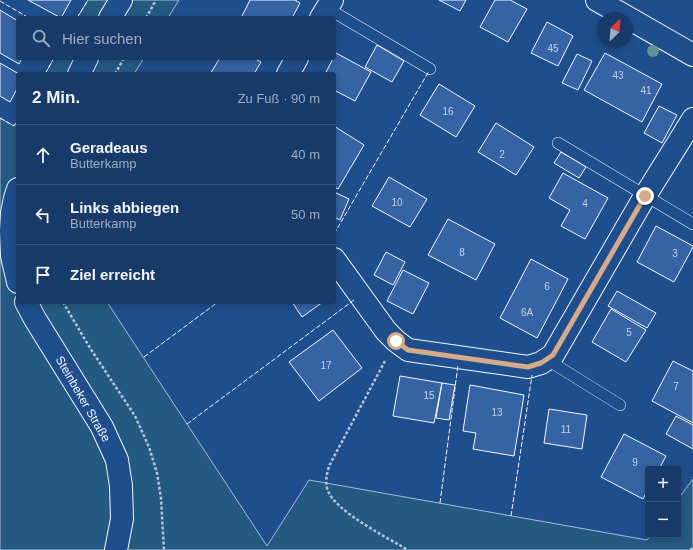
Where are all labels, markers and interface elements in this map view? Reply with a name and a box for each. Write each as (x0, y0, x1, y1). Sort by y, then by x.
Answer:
north arrow (597, 12, 633, 48)
search box (16, 16, 336, 60)
icon: search (30, 27, 52, 49)
text: Hier suchen (62, 30, 142, 47)
house number: 45 (547, 43, 559, 54)
house number: 43 (612, 70, 624, 81)
house number: 41 (640, 85, 652, 96)
text: 2 Min. (32, 88, 80, 107)
text: Zu Fuß · 90 m (238, 91, 320, 106)
house number: 16 (442, 106, 454, 117)
text: Geradeaus (70, 139, 148, 156)
icon: ahead (32, 144, 54, 166)
text: 40 m (291, 147, 320, 162)
house number: 2 (499, 149, 505, 160)
text: Butterkamp (70, 156, 136, 171)
route end (636, 187, 654, 205)
house number: 10 (391, 197, 403, 208)
house number: 4 (582, 198, 588, 209)
text: Links abbiegen (70, 199, 179, 216)
icon: left (32, 204, 54, 226)
text: 50 m (291, 207, 320, 222)
text: Butterkamp (70, 216, 136, 231)
house number: 8 (459, 247, 465, 258)
house number: 3 (672, 248, 678, 259)
icon: arrive (32, 264, 54, 286)
text: Ziel erreicht (70, 266, 155, 283)
house number: 6 (544, 281, 550, 292)
house number: 6A (521, 307, 533, 318)
house number: 5 (626, 327, 632, 338)
route start (387, 332, 405, 350)
street label: Steinbeker Straße (53, 354, 113, 445)
house number: 17 (320, 360, 332, 371)
house number: 7 (673, 381, 679, 392)
house number: 15 (423, 390, 435, 401)
house number: 13 (491, 407, 503, 418)
house number: 11 (561, 424, 572, 435)
house number: 9 (632, 457, 638, 468)
map controls (645, 466, 681, 538)
button: + (645, 466, 681, 502)
button: − (645, 502, 681, 538)

